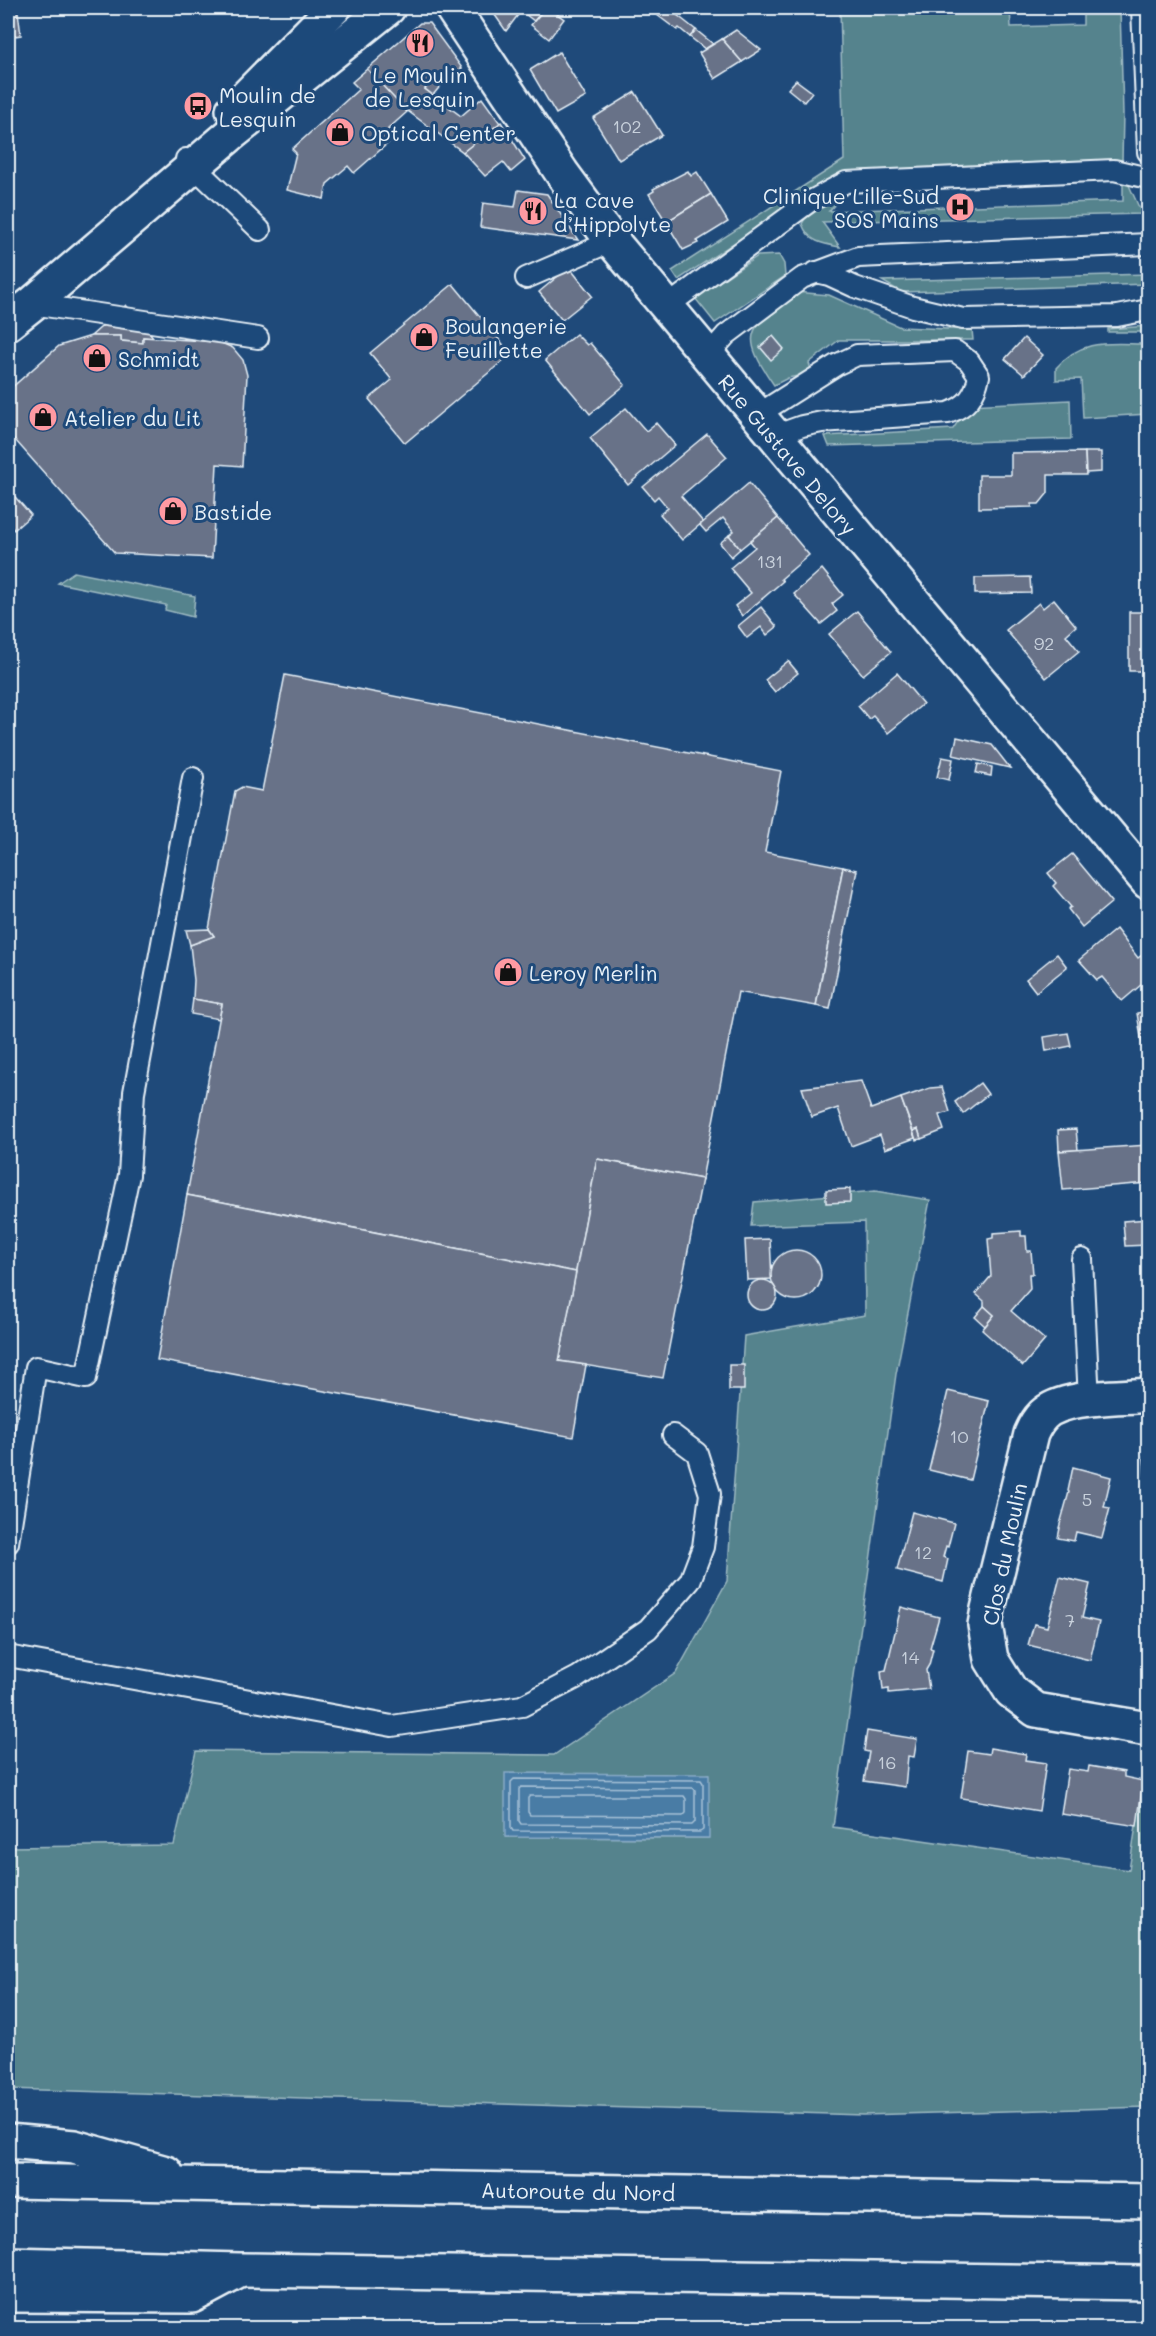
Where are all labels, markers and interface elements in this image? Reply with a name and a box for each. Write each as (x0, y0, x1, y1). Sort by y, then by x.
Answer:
restaurant icon: Le Moulin de Lesquin (404, 27, 436, 59)
place label: Le Moulin de Lesquin (365, 61, 475, 112)
place label: Moulin de Lesquin (219, 81, 316, 132)
bus stop icon: Moulin de Lesquin (182, 90, 214, 122)
house number: 102 (612, 114, 642, 138)
shop icon: Optical Center (324, 116, 356, 148)
place label: Optical Center (361, 119, 516, 146)
place label: Clinique Lille-Sud SOS Mains (763, 182, 939, 233)
place label: La cave d’Hippolyte (554, 186, 671, 237)
hospital icon: Clinique Lille-Sud SOS Mains (944, 191, 976, 223)
restaurant icon: La cave d’Hippolyte (517, 195, 549, 227)
place label: Boulangerie Feuillette (445, 312, 567, 363)
shop icon: Boulangerie Feuillette (408, 321, 440, 353)
shop icon: Schmidt (81, 342, 113, 374)
place label: Schmidt (118, 345, 200, 372)
street label: Rue Gustave Delory (713, 368, 863, 540)
shop icon: Atelier du Lit (27, 401, 59, 433)
place label: Atelier du Lit (64, 404, 201, 431)
shop icon: Bastide (157, 495, 189, 527)
place label: Bastide (194, 498, 272, 525)
house number: 131 (757, 549, 783, 573)
house number: 92 (1034, 631, 1054, 655)
shop icon: Leroy Merlin (492, 956, 524, 988)
place label: Leroy Merlin (529, 959, 657, 986)
house number: 10 (949, 1424, 969, 1448)
street label: Clos du Moulin (976, 1480, 1032, 1628)
house number: 5 (1082, 1487, 1092, 1511)
house number: 12 (914, 1540, 932, 1564)
house number: 7 (1065, 1608, 1075, 1632)
house number: 14 (901, 1645, 920, 1669)
house number: 16 (878, 1750, 896, 1774)
street label: Autoroute du Nord (481, 2176, 675, 2206)

